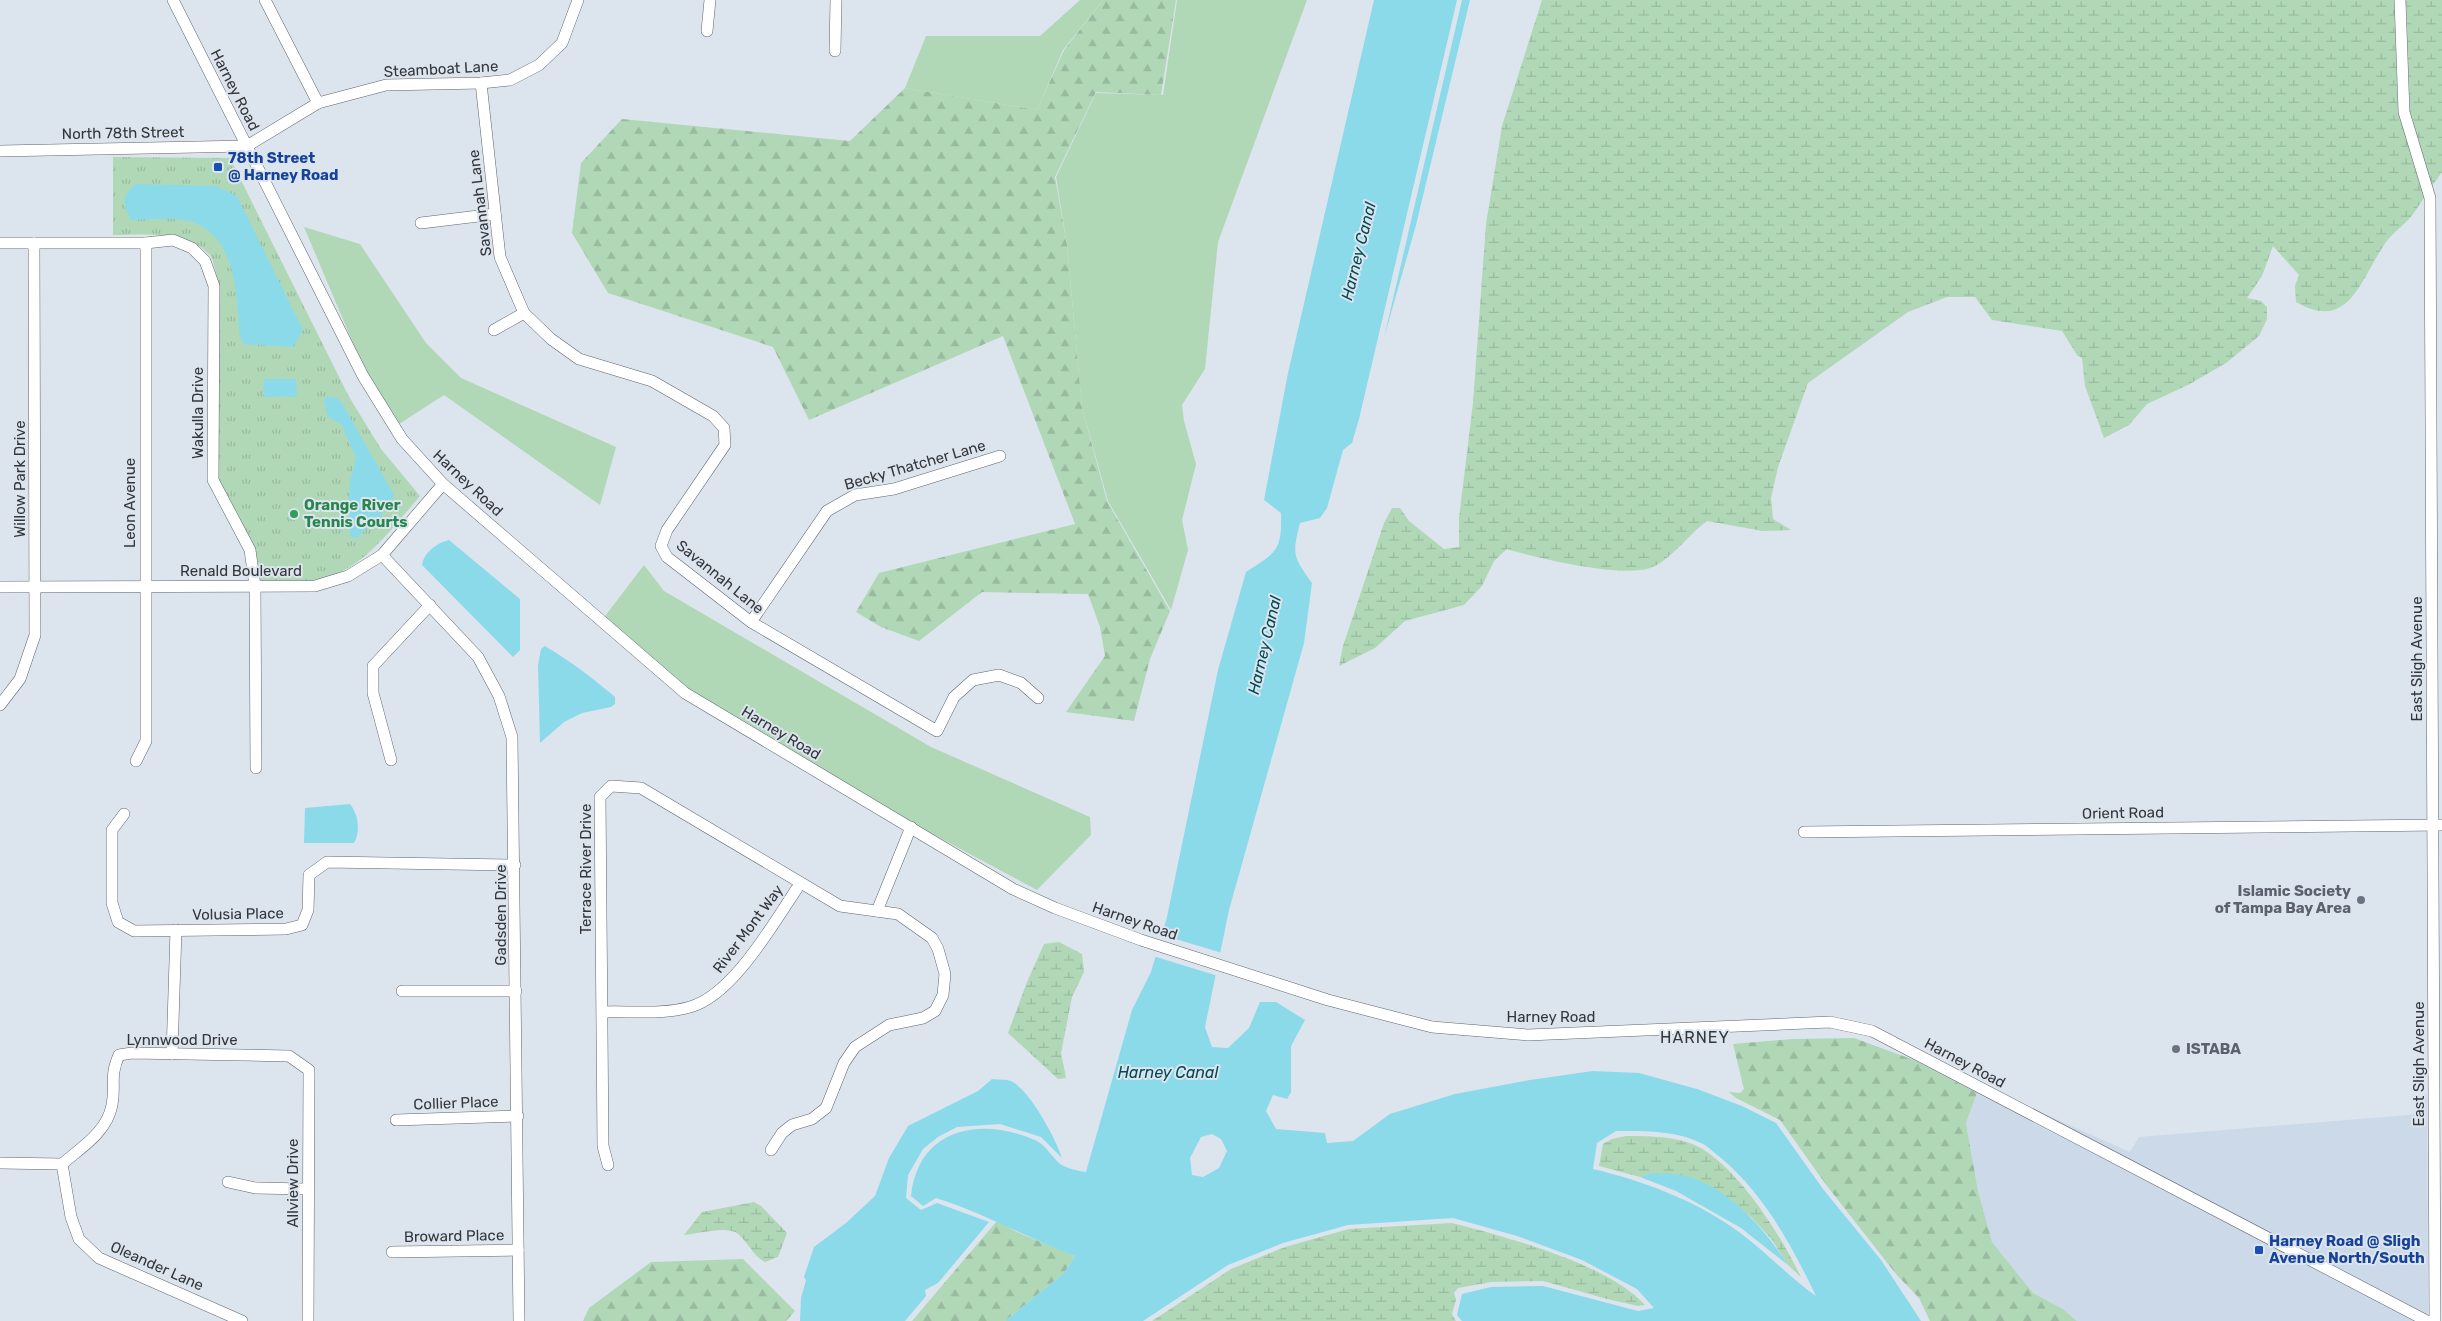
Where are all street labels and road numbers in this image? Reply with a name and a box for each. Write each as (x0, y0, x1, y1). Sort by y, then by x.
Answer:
street label: Harney Road (207, 46, 263, 134)
street label: Steamboat Lane (383, 57, 499, 81)
street label: North 78th Street (62, 123, 185, 143)
street label: Savannah Lane (465, 149, 495, 257)
street label: Wakulla Drive (189, 367, 207, 459)
street label: Willow Park Drive (11, 420, 29, 538)
street label: Becky Thatcher Lane (842, 436, 988, 494)
street label: Harney Road (429, 446, 507, 520)
street label: Leon Avenue (121, 458, 139, 548)
street label: Savannah Lane (673, 536, 767, 618)
street label: Renald Boulevard (180, 562, 302, 580)
street label: East Sligh Avenue (2408, 596, 2426, 722)
street label: Harney Road (738, 702, 824, 764)
street label: Orient Road (2082, 803, 2164, 823)
street label: Terrace River Drive (577, 804, 595, 934)
street label: Gadsden Drive (492, 864, 510, 966)
street label: River Mont Way (709, 881, 787, 977)
street label: Harney Road (1090, 898, 1180, 944)
street label: Volusia Place (192, 904, 284, 924)
street label: East Sligh Avenue (2410, 1001, 2428, 1127)
street label: Harney Road (1507, 1008, 1596, 1026)
street label: Lynnwood Drive (126, 1031, 238, 1049)
street label: Harney Road (1921, 1034, 2009, 1092)
street label: Collier Place (413, 1093, 499, 1113)
street label: Allview Drive (284, 1139, 302, 1227)
street label: Broward Place (404, 1226, 504, 1246)
street label: Oleander Lane (108, 1237, 206, 1295)

